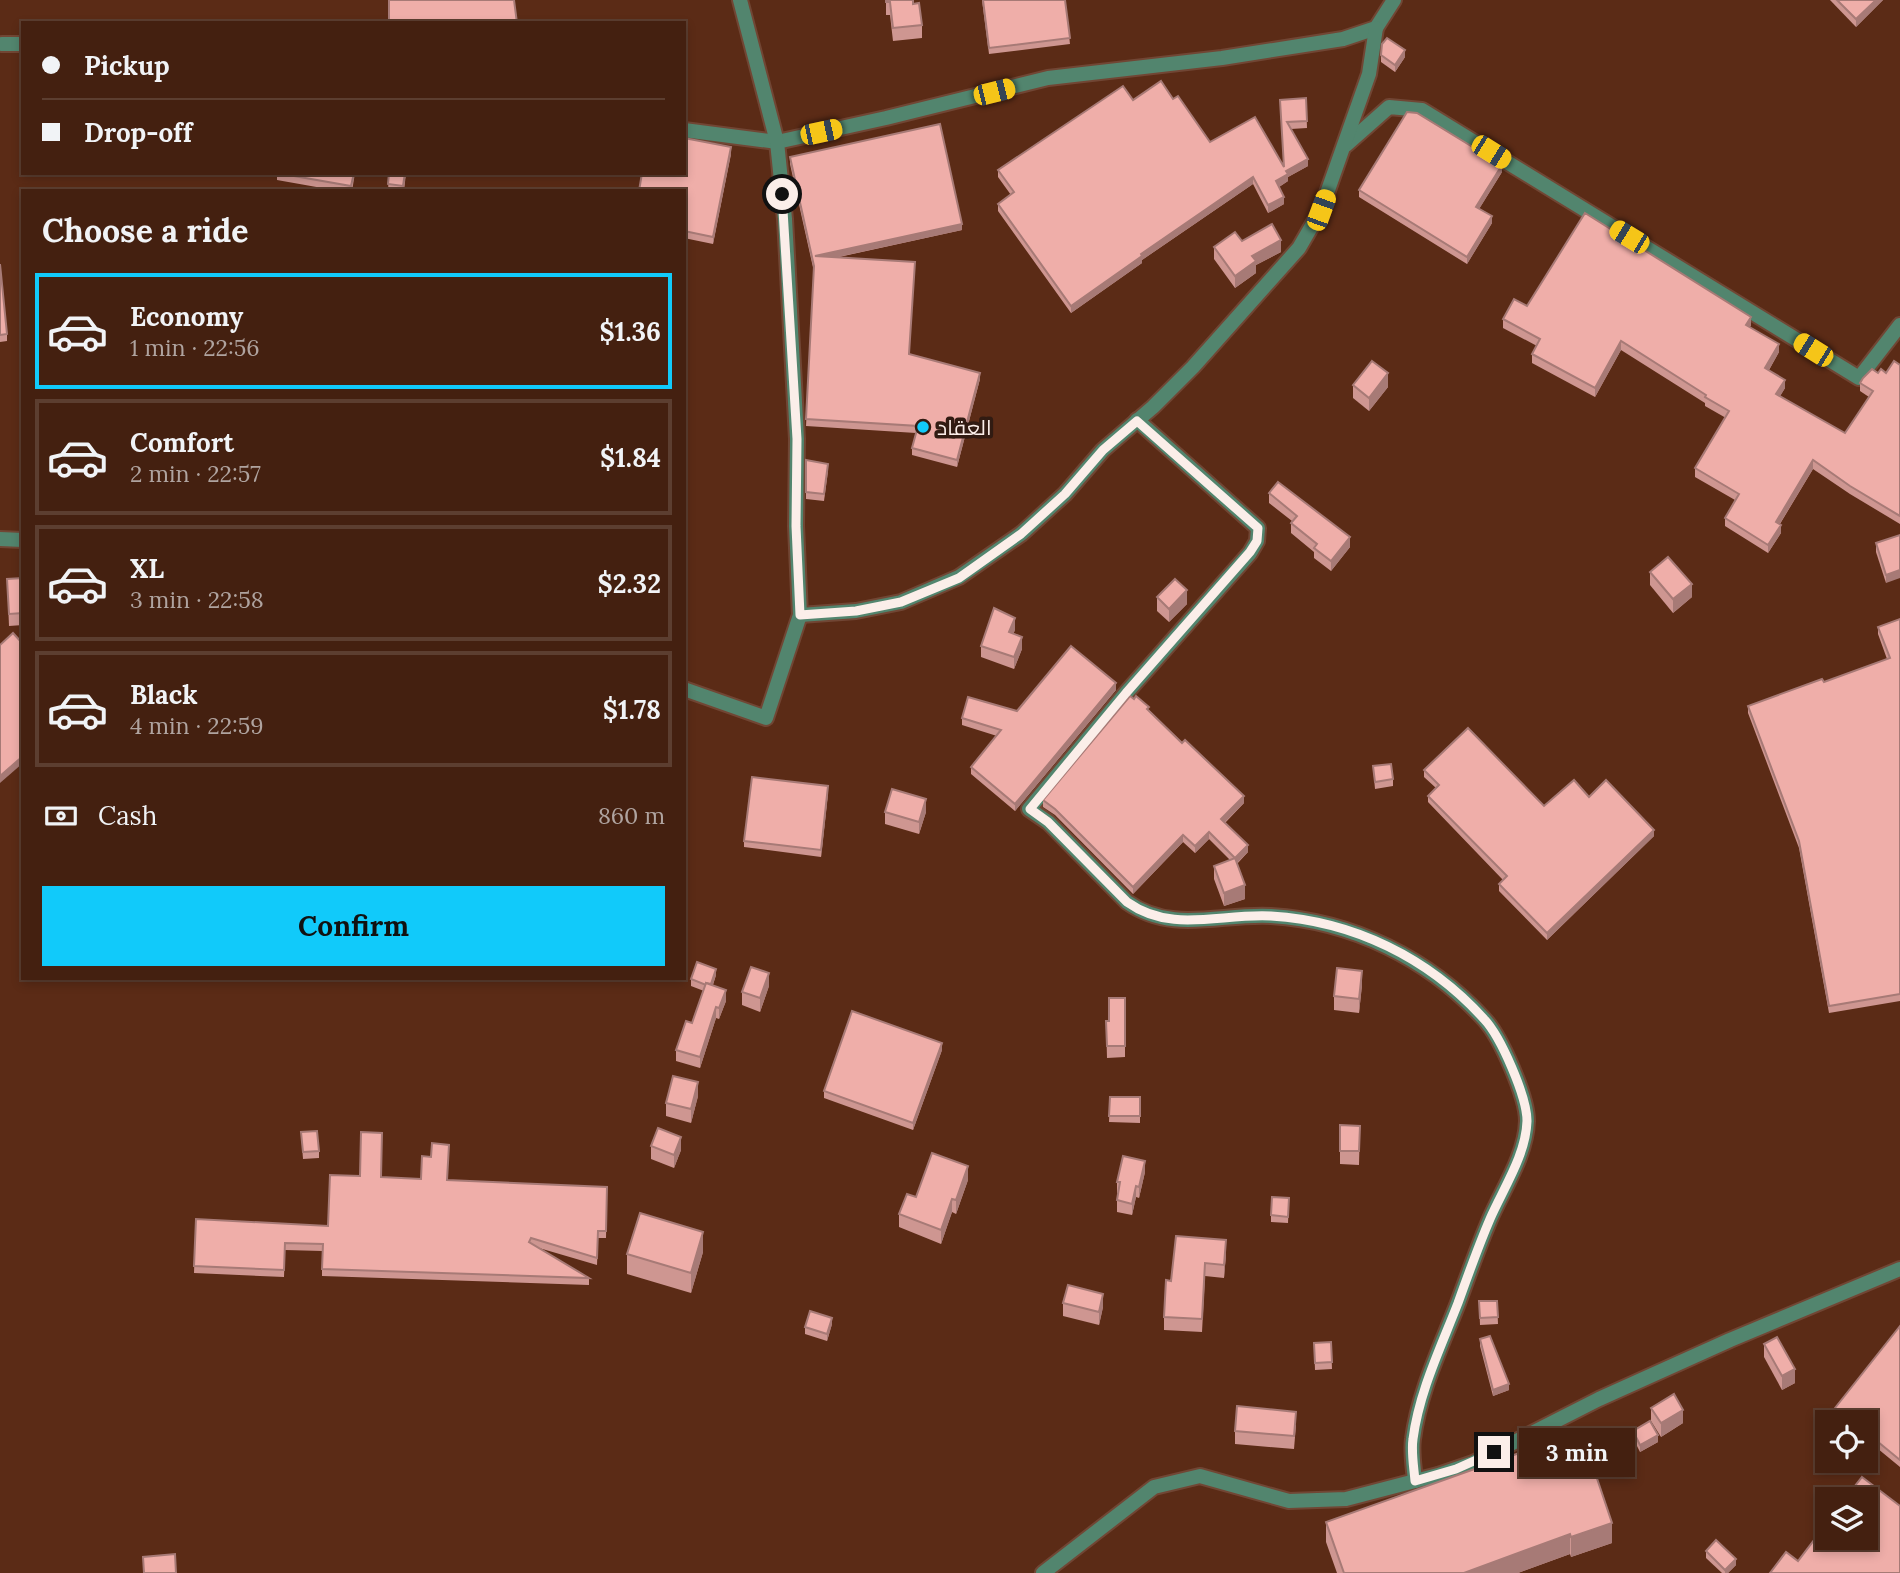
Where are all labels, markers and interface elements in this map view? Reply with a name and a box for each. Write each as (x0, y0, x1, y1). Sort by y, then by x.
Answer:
text: Pickup (84, 49, 170, 82)
car (972, 77, 1017, 107)
text: Drop-off (84, 116, 192, 149)
car (799, 117, 844, 147)
car (1468, 132, 1515, 172)
route start (766, 178, 798, 210)
car (1304, 187, 1339, 233)
text: Choose a ride (42, 210, 249, 251)
car (1606, 217, 1653, 257)
icon: car (46, 300, 109, 363)
text: Economy (130, 300, 243, 333)
text: $1.36 (600, 315, 661, 348)
car (1790, 330, 1837, 370)
text: 1 min · 22:56 (130, 333, 260, 362)
place label: العقاد (937, 414, 992, 441)
marker: العقاد (915, 419, 931, 435)
icon: car (46, 426, 109, 489)
text: Comfort (130, 426, 234, 459)
text: $1.84 (600, 441, 661, 474)
text: 2 min · 22:57 (130, 459, 261, 488)
icon: car (46, 552, 109, 615)
text: XL (130, 552, 164, 585)
text: $2.32 (597, 567, 661, 600)
text: 3 min · 22:58 (130, 585, 264, 614)
icon: car (46, 678, 109, 741)
text: Black (130, 678, 198, 711)
text: $1.78 (603, 693, 661, 726)
text: 4 min · 22:59 (130, 711, 264, 740)
icon: cash (42, 797, 80, 835)
text: Cash (98, 799, 157, 832)
text: 860 m (598, 801, 665, 830)
button: Confirm (42, 886, 665, 966)
map controls (1815, 1410, 1878, 1550)
button: locate (1815, 1410, 1878, 1473)
callout: 3 min (1518, 1428, 1634, 1476)
route end (1478, 1436, 1510, 1468)
text: 3 min (1546, 1438, 1608, 1467)
button: layers (1815, 1487, 1878, 1550)

